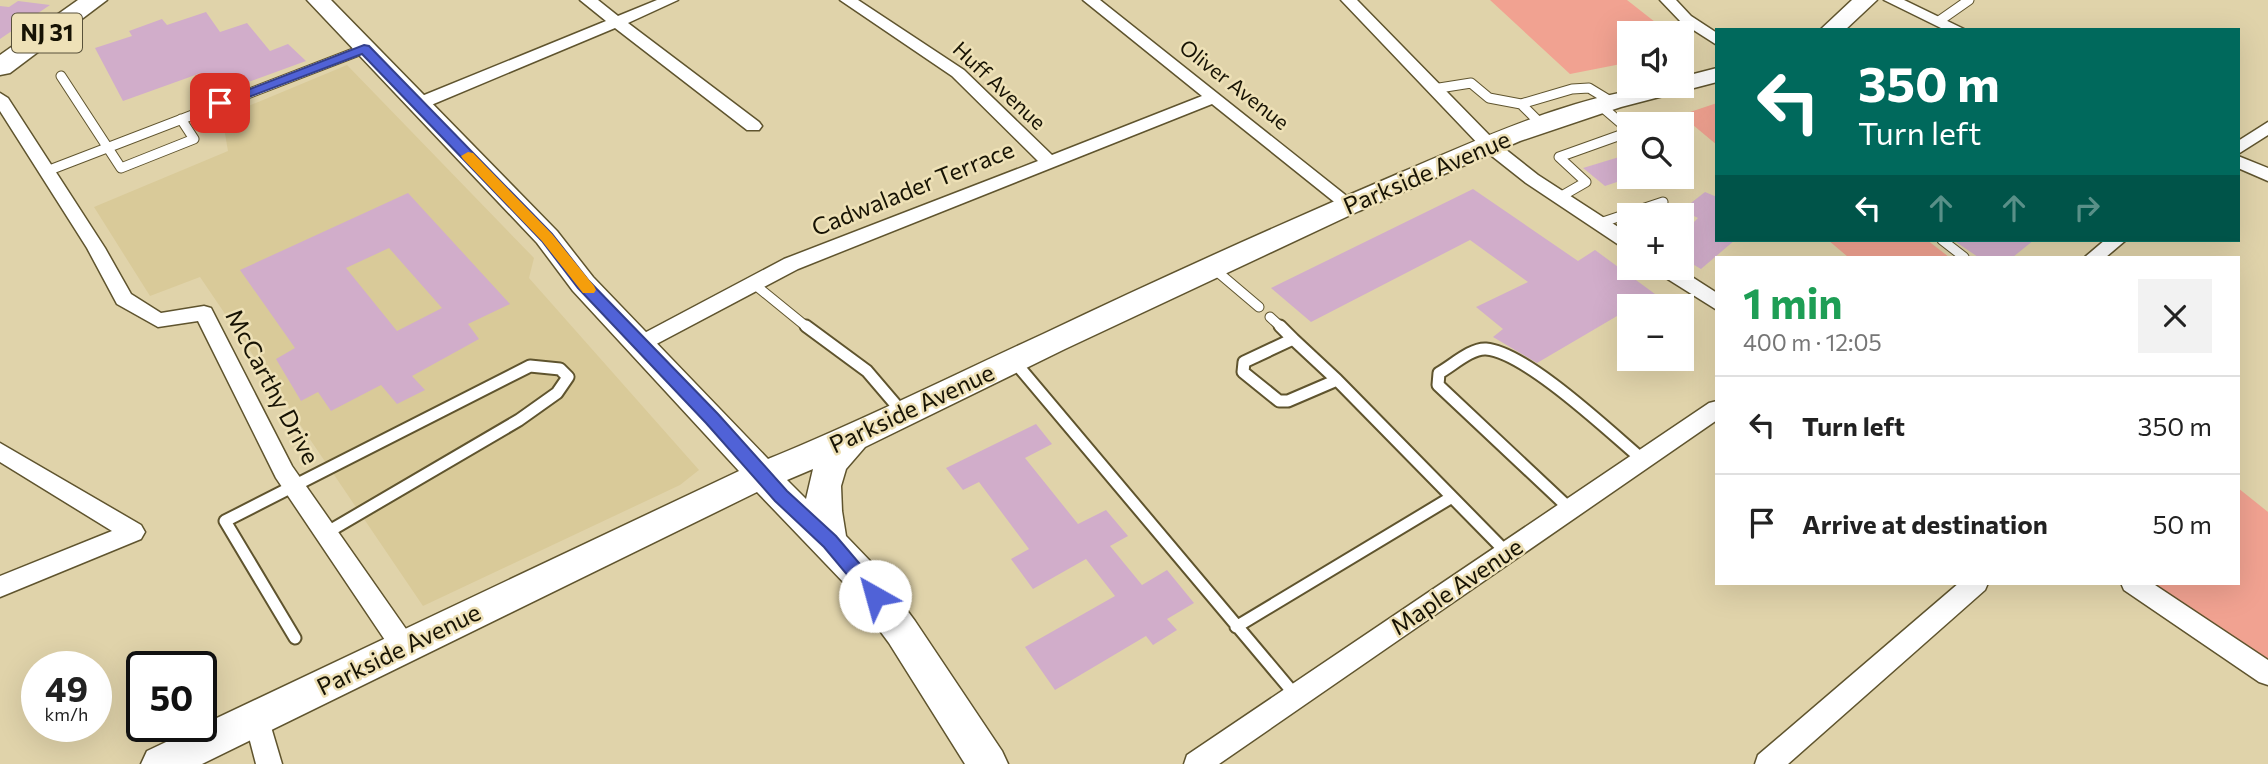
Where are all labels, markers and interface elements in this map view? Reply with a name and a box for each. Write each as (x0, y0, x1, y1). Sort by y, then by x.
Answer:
road number: NJ 31 (12, 14, 82, 52)
map controls (1617, 21, 1694, 371)
button: sound (1617, 21, 1694, 98)
street label: Oliver Avenue (1175, 33, 1295, 134)
street label: Huff Avenue (948, 36, 1052, 134)
text: 350 m (1858, 52, 2000, 112)
icon: left (1743, 56, 1834, 147)
pin (190, 73, 250, 133)
icon: arrive (201, 84, 239, 122)
button: search (1617, 112, 1694, 189)
text: Turn left (1858, 112, 1982, 152)
street label: Parkside Avenue (1339, 123, 1514, 220)
street label: Cadwalader Terrace (807, 134, 1018, 241)
icon: left (1849, 189, 1887, 227)
icon: ahead (1922, 189, 1960, 227)
icon: ahead (1995, 189, 2033, 227)
icon: right (2068, 189, 2106, 227)
button: + (1617, 203, 1694, 280)
text: 1 min (1743, 276, 1843, 328)
button: close (2138, 279, 2212, 353)
button: − (1617, 294, 1694, 371)
street label: McCarthy Drive (220, 304, 326, 469)
text: 400 m · 12:05 (1743, 328, 1882, 356)
street label: Parkside Avenue (824, 357, 998, 458)
icon: left (1743, 406, 1781, 444)
text: Turn left (1802, 410, 1905, 441)
text: 350 m (2138, 410, 2212, 441)
icon: arrive (1743, 504, 1781, 542)
text: Arrive at destination (1802, 508, 2048, 539)
text: 50 m (2152, 508, 2212, 539)
street label: Maple Avenue (1385, 531, 1528, 641)
position arrow (838, 559, 912, 633)
street label: Parkside Avenue (312, 597, 485, 701)
speed limit sign: 50 (126, 651, 217, 742)
text: 49 (45, 666, 88, 709)
text: km/h (45, 703, 88, 725)

